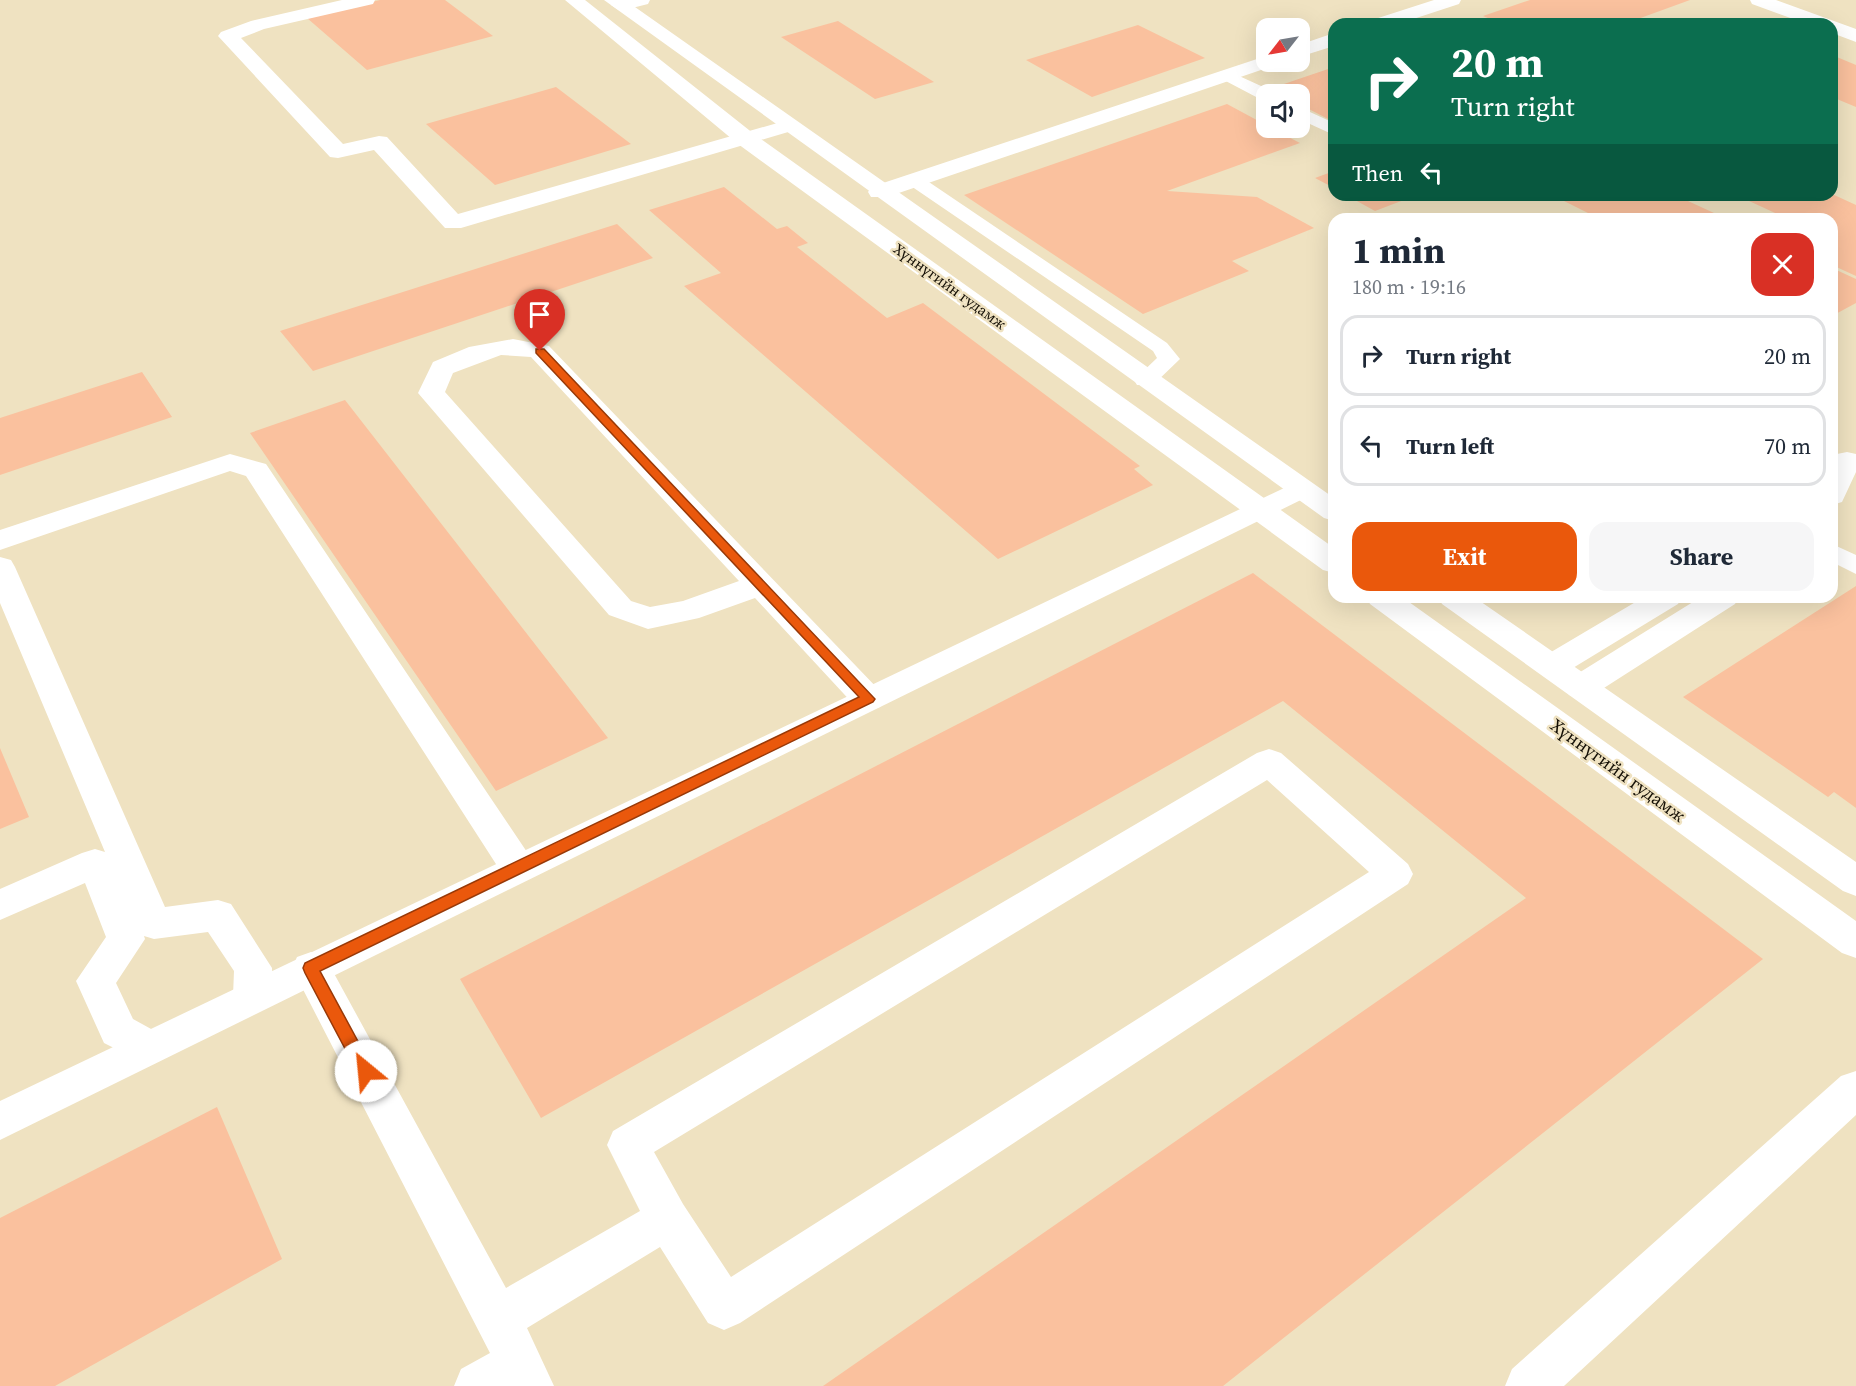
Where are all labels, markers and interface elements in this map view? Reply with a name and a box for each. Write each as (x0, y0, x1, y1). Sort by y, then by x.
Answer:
north arrow (1256, 18, 1310, 72)
map controls (1256, 18, 1310, 138)
text: 20 m (1451, 33, 1544, 91)
icon: right (1352, 42, 1430, 120)
button: sound (1256, 84, 1310, 138)
text: Turn right (1451, 88, 1575, 125)
icon: left (1415, 156, 1448, 189)
text: Then (1352, 158, 1403, 188)
text: 1 min (1352, 226, 1445, 275)
button: close (1751, 233, 1814, 296)
street label: Хүннүгийн гудамж (889, 238, 1011, 334)
text: 180 m · 19:16 (1352, 273, 1466, 301)
pin (514, 289, 565, 351)
icon: arrive (523, 298, 556, 331)
icon: right (1355, 339, 1388, 372)
text: Turn right (1406, 341, 1511, 371)
text: 20 m (1764, 341, 1811, 371)
icon: left (1355, 429, 1388, 462)
text: Turn left (1406, 431, 1494, 461)
text: 70 m (1764, 431, 1811, 461)
button: Exit (1352, 522, 1577, 591)
button: Share (1589, 522, 1814, 591)
street label: Хүннүгийн гудамж (1545, 712, 1691, 828)
position arrow (334, 1039, 398, 1103)

